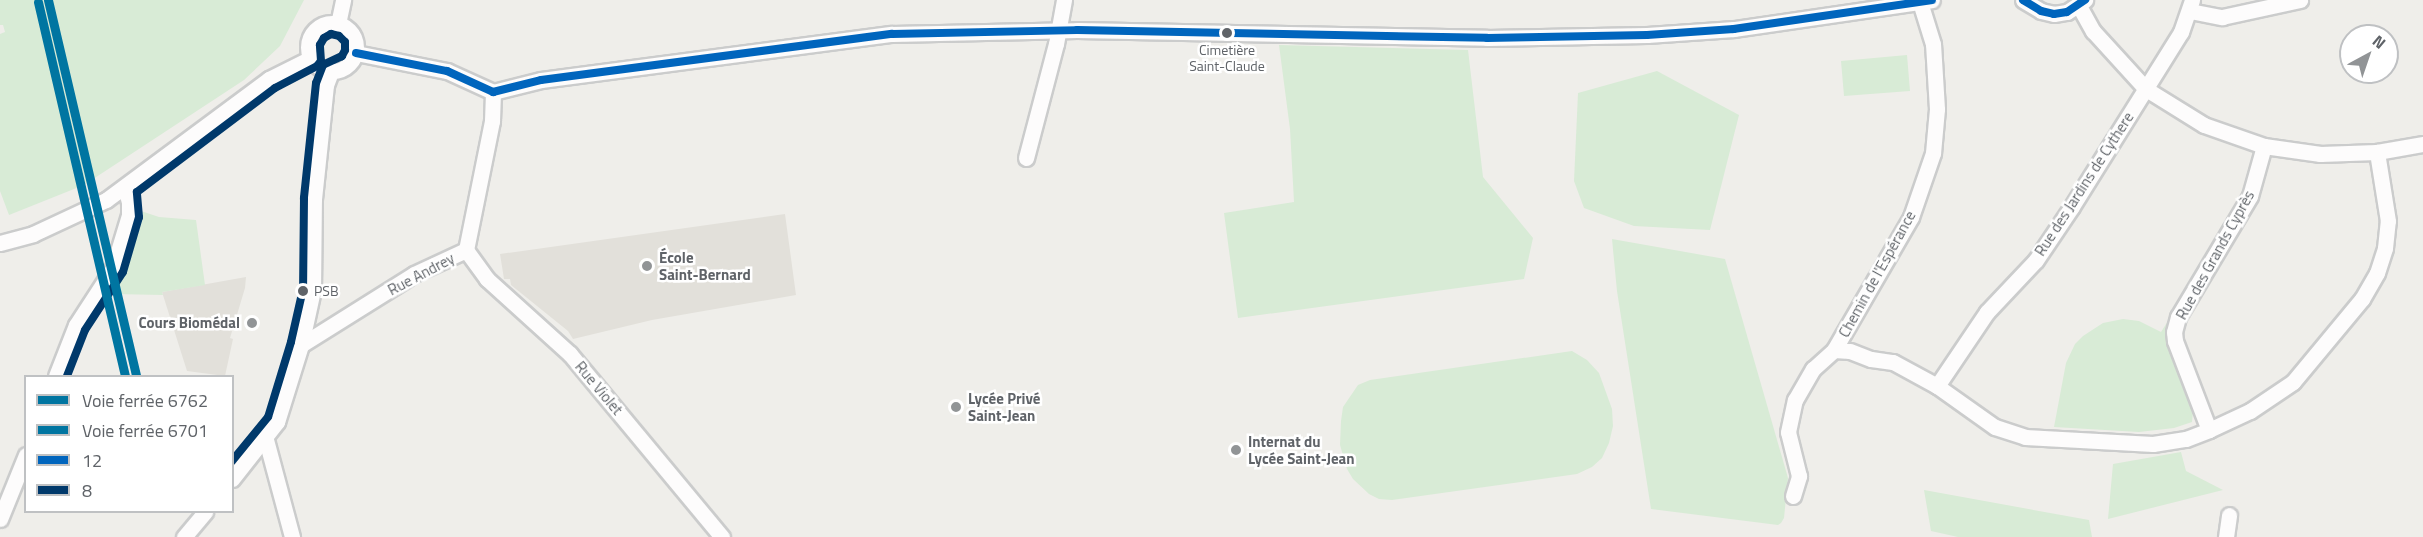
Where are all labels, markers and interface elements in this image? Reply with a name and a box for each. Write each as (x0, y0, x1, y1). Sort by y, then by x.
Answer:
north arrow (2339, 24, 2399, 84)
marker: Cimetière Saint-Claude (1221, 27, 1233, 39)
text: N (2367, 29, 2391, 55)
place label: Cimetière Saint-Claude (1189, 42, 1265, 74)
street label: Rue des Jardins de Cythere (2031, 109, 2137, 259)
street label: Rue des Grands Cyprès (2172, 187, 2258, 323)
street label: Chemin de l'Espérance (1835, 208, 1919, 340)
place label: École Saint-Bernard (659, 248, 751, 283)
street label: Rue Andrey (385, 249, 457, 299)
marker: École Saint-Bernard (640, 259, 654, 273)
place label: PSB (314, 283, 339, 299)
marker: PSB (297, 285, 309, 297)
place label: Cours Biomédal (139, 314, 240, 332)
marker: Cours Biomédal (245, 316, 259, 330)
street label: Rue Violet (571, 358, 627, 418)
legend (24, 375, 234, 513)
text: Voie ferrée 6762 (82, 387, 208, 414)
place label: Lycée Privé Saint-Jean (968, 389, 1040, 424)
marker: Lycée Privé Saint-Jean (949, 400, 963, 414)
text: Voie ferrée 6701 (82, 417, 208, 444)
place label: Internat du Lycée Saint-Jean (1248, 432, 1355, 467)
marker: Internat du Lycée Saint-Jean (1229, 443, 1243, 457)
text: 12 (82, 447, 102, 474)
text: 8 (82, 477, 92, 504)

